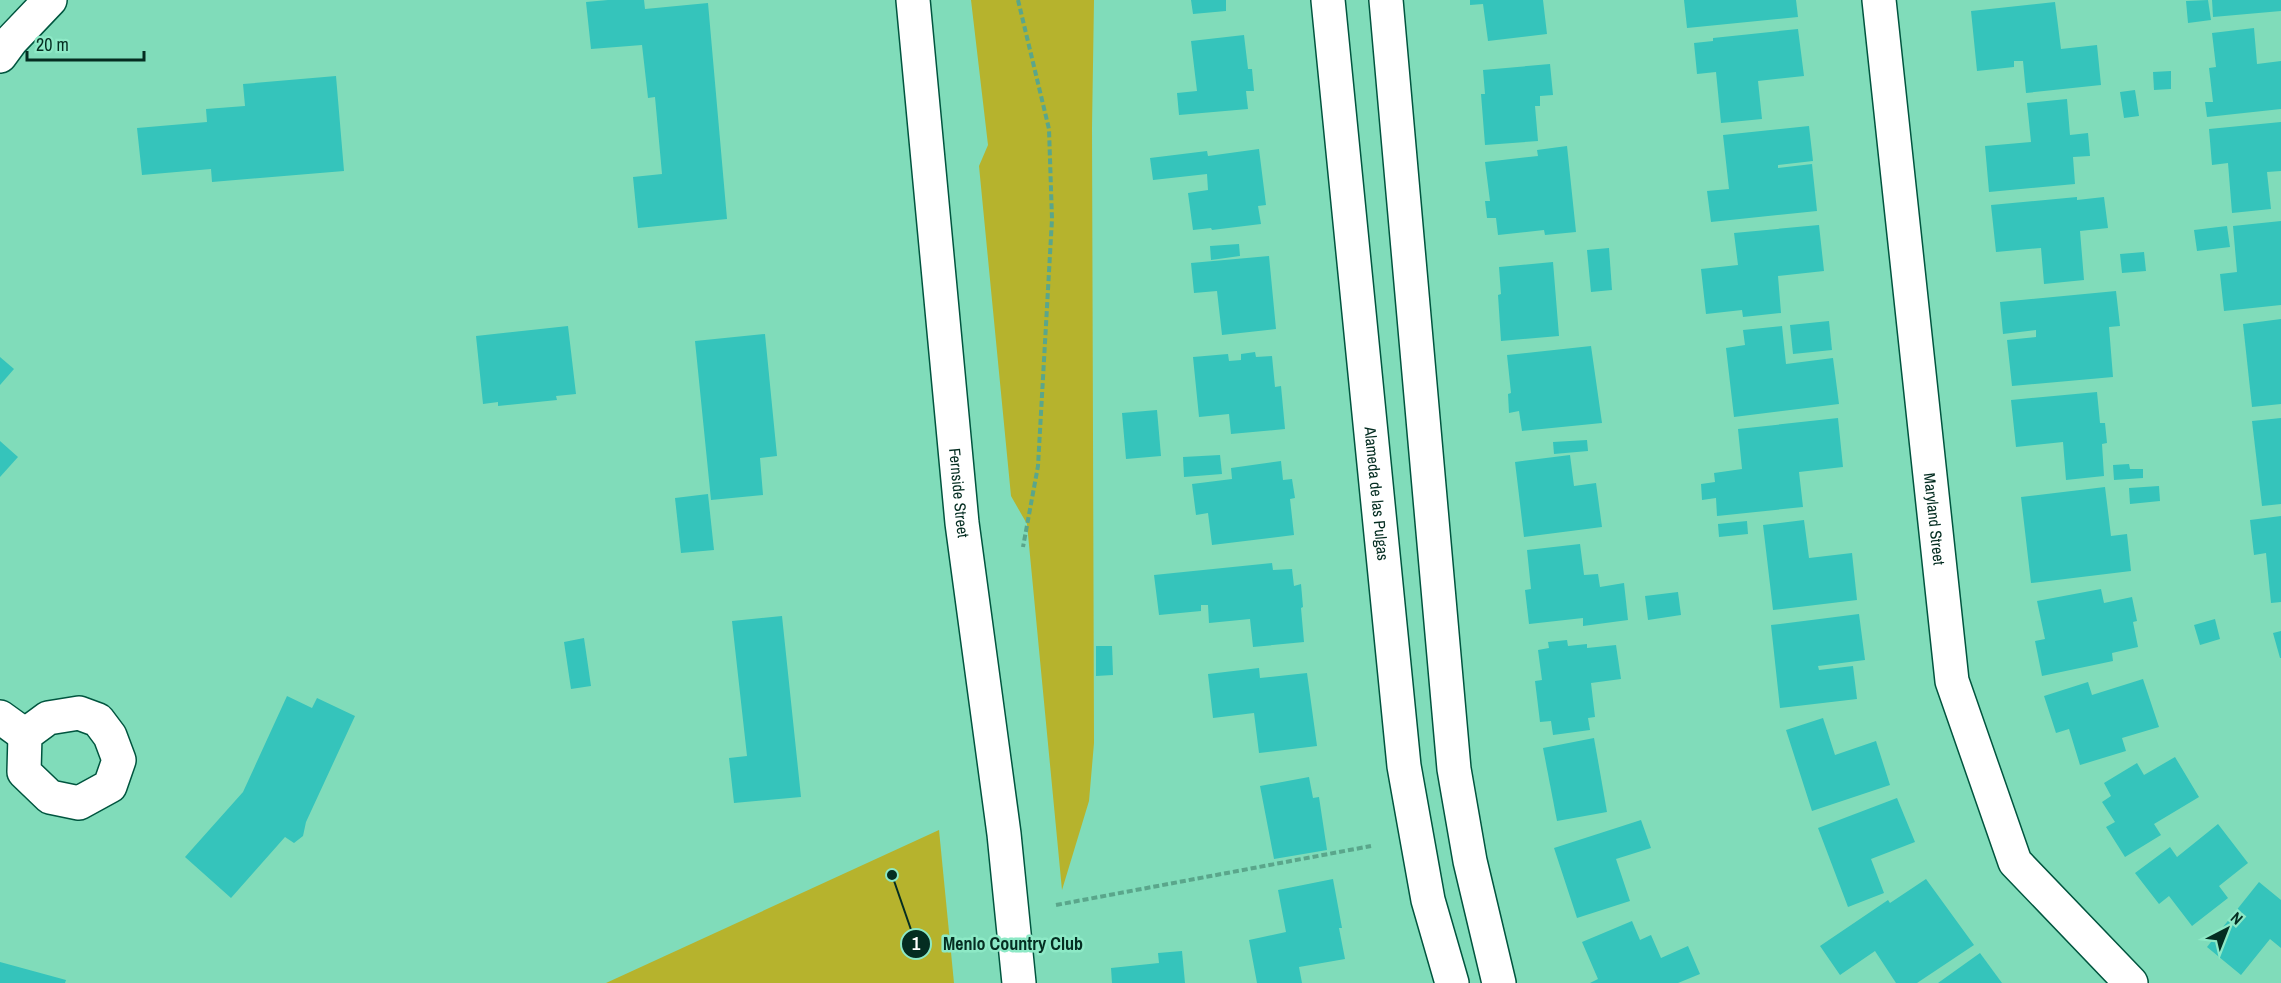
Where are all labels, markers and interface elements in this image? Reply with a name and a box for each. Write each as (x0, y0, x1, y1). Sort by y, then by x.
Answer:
scale bar (27, 24, 144, 62)
text: 20 m (36, 32, 69, 57)
street label: Alameda de las Pulgas (1359, 425, 1395, 561)
street label: Fernside Street (944, 447, 975, 539)
street label: Maryland Street (1919, 472, 1951, 567)
north arrow (2197, 899, 2257, 959)
text: N (2226, 907, 2248, 929)
callout: Menlo Country Club (901, 926, 1095, 962)
text: 1 (912, 931, 921, 956)
text: Menlo Country Club (943, 931, 1083, 956)

